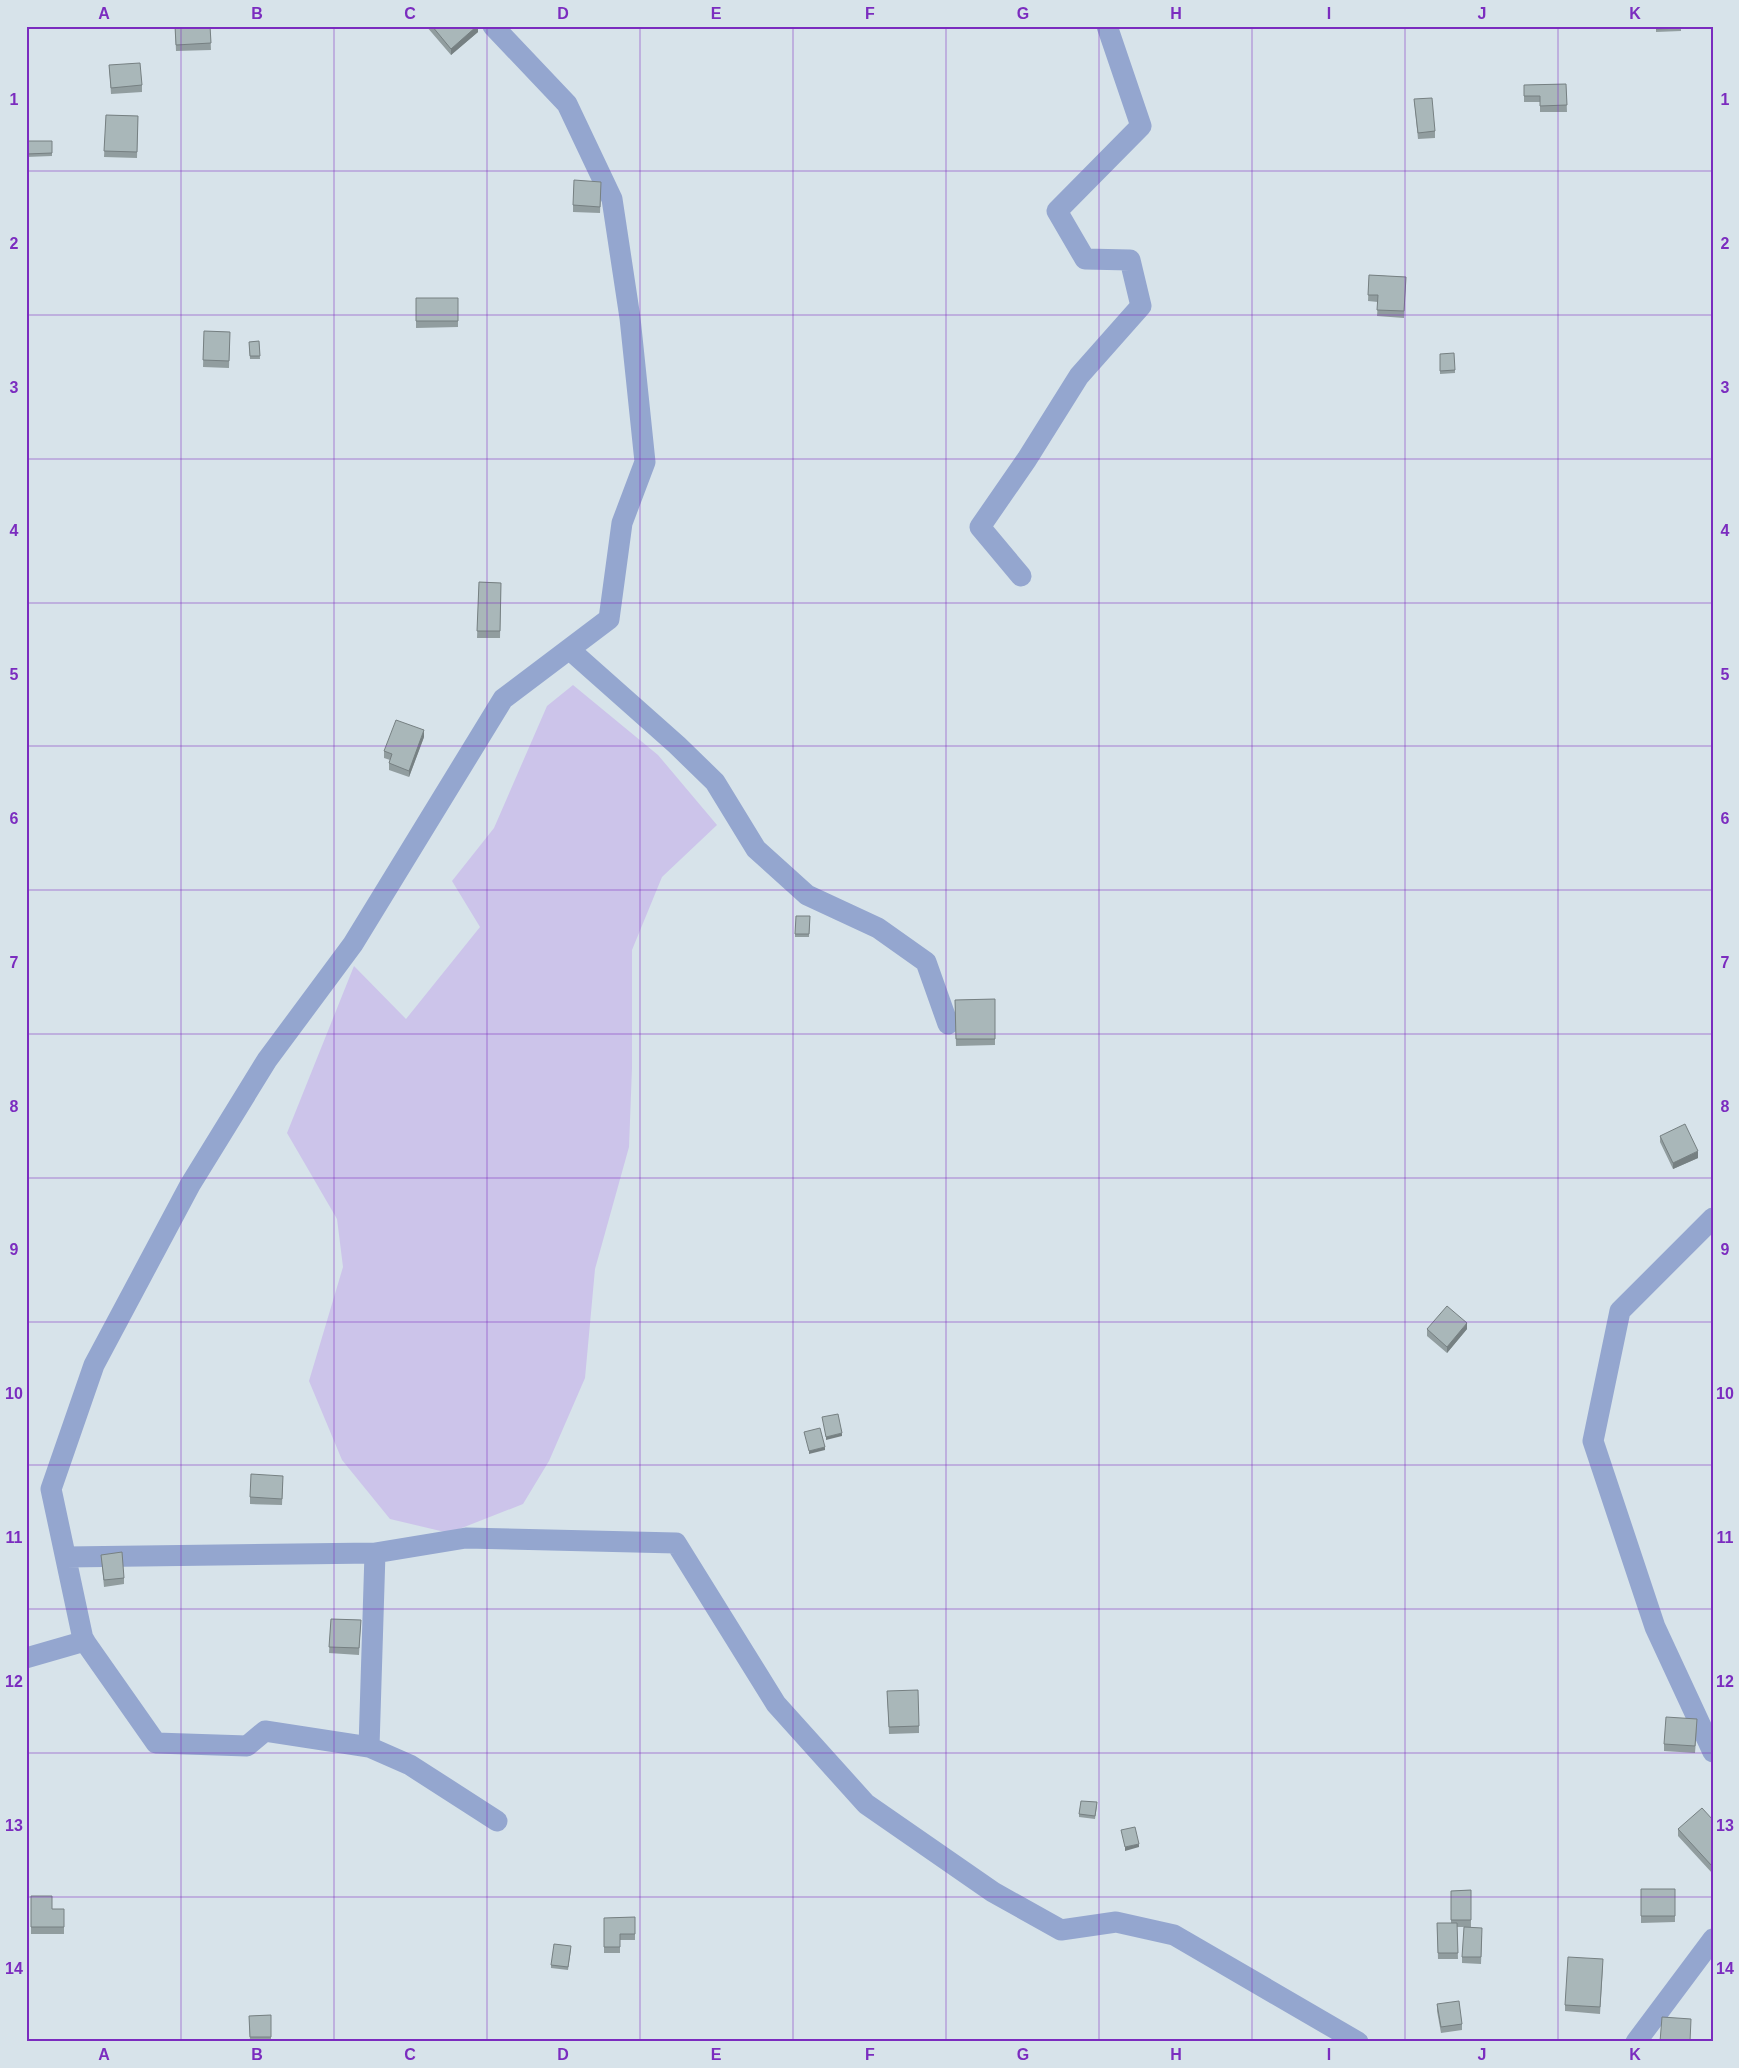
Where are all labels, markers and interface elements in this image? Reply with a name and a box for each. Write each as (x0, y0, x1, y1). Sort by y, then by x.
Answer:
text: A (98, 5, 110, 22)
text: B (251, 5, 263, 22)
text: C (404, 5, 416, 22)
text: D (557, 5, 569, 22)
text: E (711, 5, 722, 22)
text: F (865, 5, 875, 22)
text: G (1017, 5, 1029, 22)
text: H (1170, 5, 1182, 22)
text: I (1327, 5, 1331, 22)
text: J (1478, 5, 1486, 22)
text: K (1629, 5, 1641, 22)
text: 1 (10, 91, 19, 108)
text: 1 (1721, 91, 1730, 108)
text: 2 (10, 235, 19, 252)
text: 2 (1721, 235, 1730, 252)
text: 3 (10, 379, 19, 396)
text: 3 (1721, 379, 1730, 396)
text: 4 (10, 522, 19, 539)
text: 4 (1721, 522, 1730, 539)
text: 5 (10, 666, 19, 683)
text: 5 (1721, 666, 1730, 683)
text: 6 (10, 810, 19, 827)
text: 6 (1721, 810, 1730, 827)
text: 7 (10, 954, 19, 971)
text: 7 (1721, 954, 1730, 971)
text: 8 (10, 1098, 19, 1115)
text: 8 (1721, 1098, 1730, 1115)
text: 9 (10, 1241, 19, 1258)
text: 9 (1721, 1241, 1730, 1258)
text: 10 (5, 1385, 23, 1402)
text: 10 (1716, 1385, 1734, 1402)
text: 11 (6, 1529, 23, 1546)
text: 11 (1717, 1529, 1734, 1546)
text: 12 (5, 1673, 23, 1690)
text: 12 (1716, 1673, 1734, 1690)
text: 13 (5, 1817, 23, 1834)
text: 13 (1716, 1817, 1734, 1834)
text: 14 (5, 1960, 23, 1977)
text: 14 (1716, 1960, 1734, 1977)
text: A (98, 2046, 110, 2063)
text: B (251, 2046, 263, 2063)
text: C (404, 2046, 416, 2063)
text: D (557, 2046, 569, 2063)
text: E (711, 2046, 722, 2063)
text: F (865, 2046, 875, 2063)
text: G (1017, 2046, 1029, 2063)
text: H (1170, 2046, 1182, 2063)
text: I (1327, 2046, 1331, 2063)
text: J (1478, 2046, 1486, 2063)
text: K (1629, 2046, 1641, 2063)

